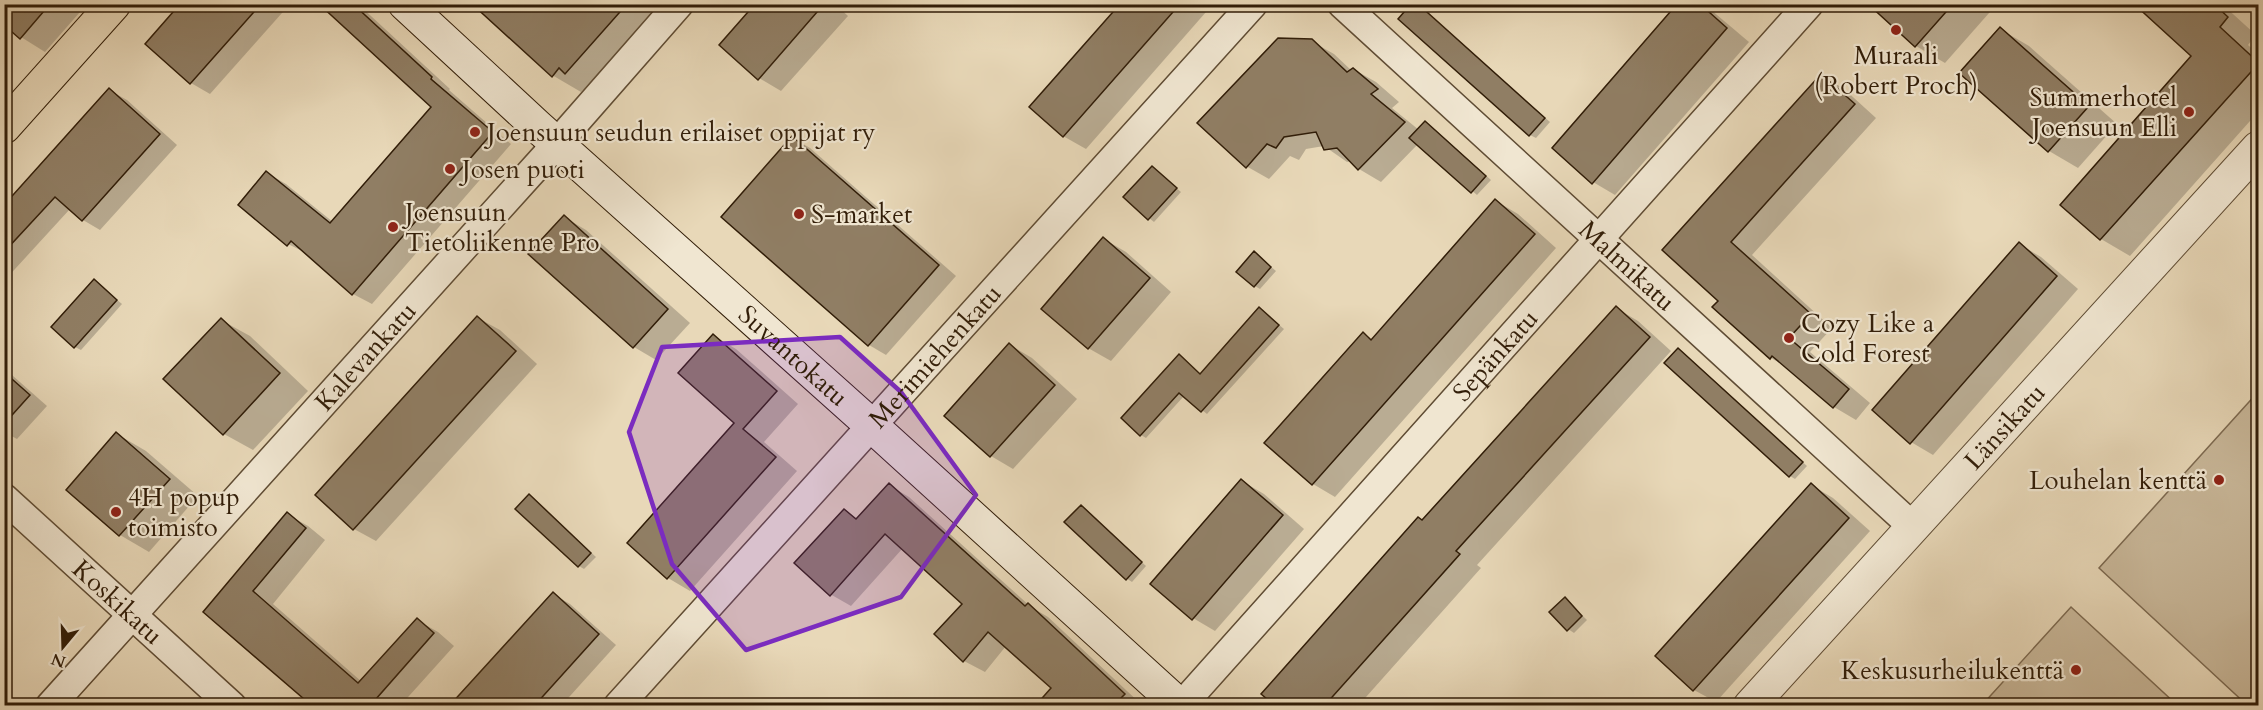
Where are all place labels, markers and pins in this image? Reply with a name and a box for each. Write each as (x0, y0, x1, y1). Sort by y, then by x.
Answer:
marker: Muraali (Robert Proch) (1889, 23, 1903, 37)
place label: Muraali (Robert Proch) (1814, 38, 1978, 103)
place label: Summerhotel Joensuun Elli (2028, 80, 2177, 145)
marker: Summerhotel Joensuun Elli (2182, 105, 2196, 119)
place label: Joensuun seudun erilaiset oppijat ry (483, 115, 876, 150)
marker: Joensuun seudun erilaiset oppijat ry (468, 125, 482, 139)
place label: Josen puoti (458, 152, 585, 187)
marker: Josen puoti (443, 162, 457, 176)
place label: Joensuun Tietoliikenne Pro (401, 195, 600, 260)
place label: S-market (811, 197, 912, 232)
marker: S-market (792, 207, 806, 221)
marker: Joensuun Tietoliikenne Pro (386, 220, 400, 234)
place label: Cozy Like a Cold Forest (1801, 306, 1934, 371)
marker: Cozy Like a Cold Forest (1782, 331, 1796, 345)
place label: Louhelan kenttä (2029, 463, 2208, 498)
marker: Louhelan kenttä (2212, 473, 2226, 487)
place label: 4H popup toimisto (128, 480, 240, 545)
marker: 4H popup toimisto (109, 505, 123, 519)
place label: Keskusurheilukenttä (1841, 653, 2065, 688)
marker: Keskusurheilukenttä (2069, 663, 2083, 677)

